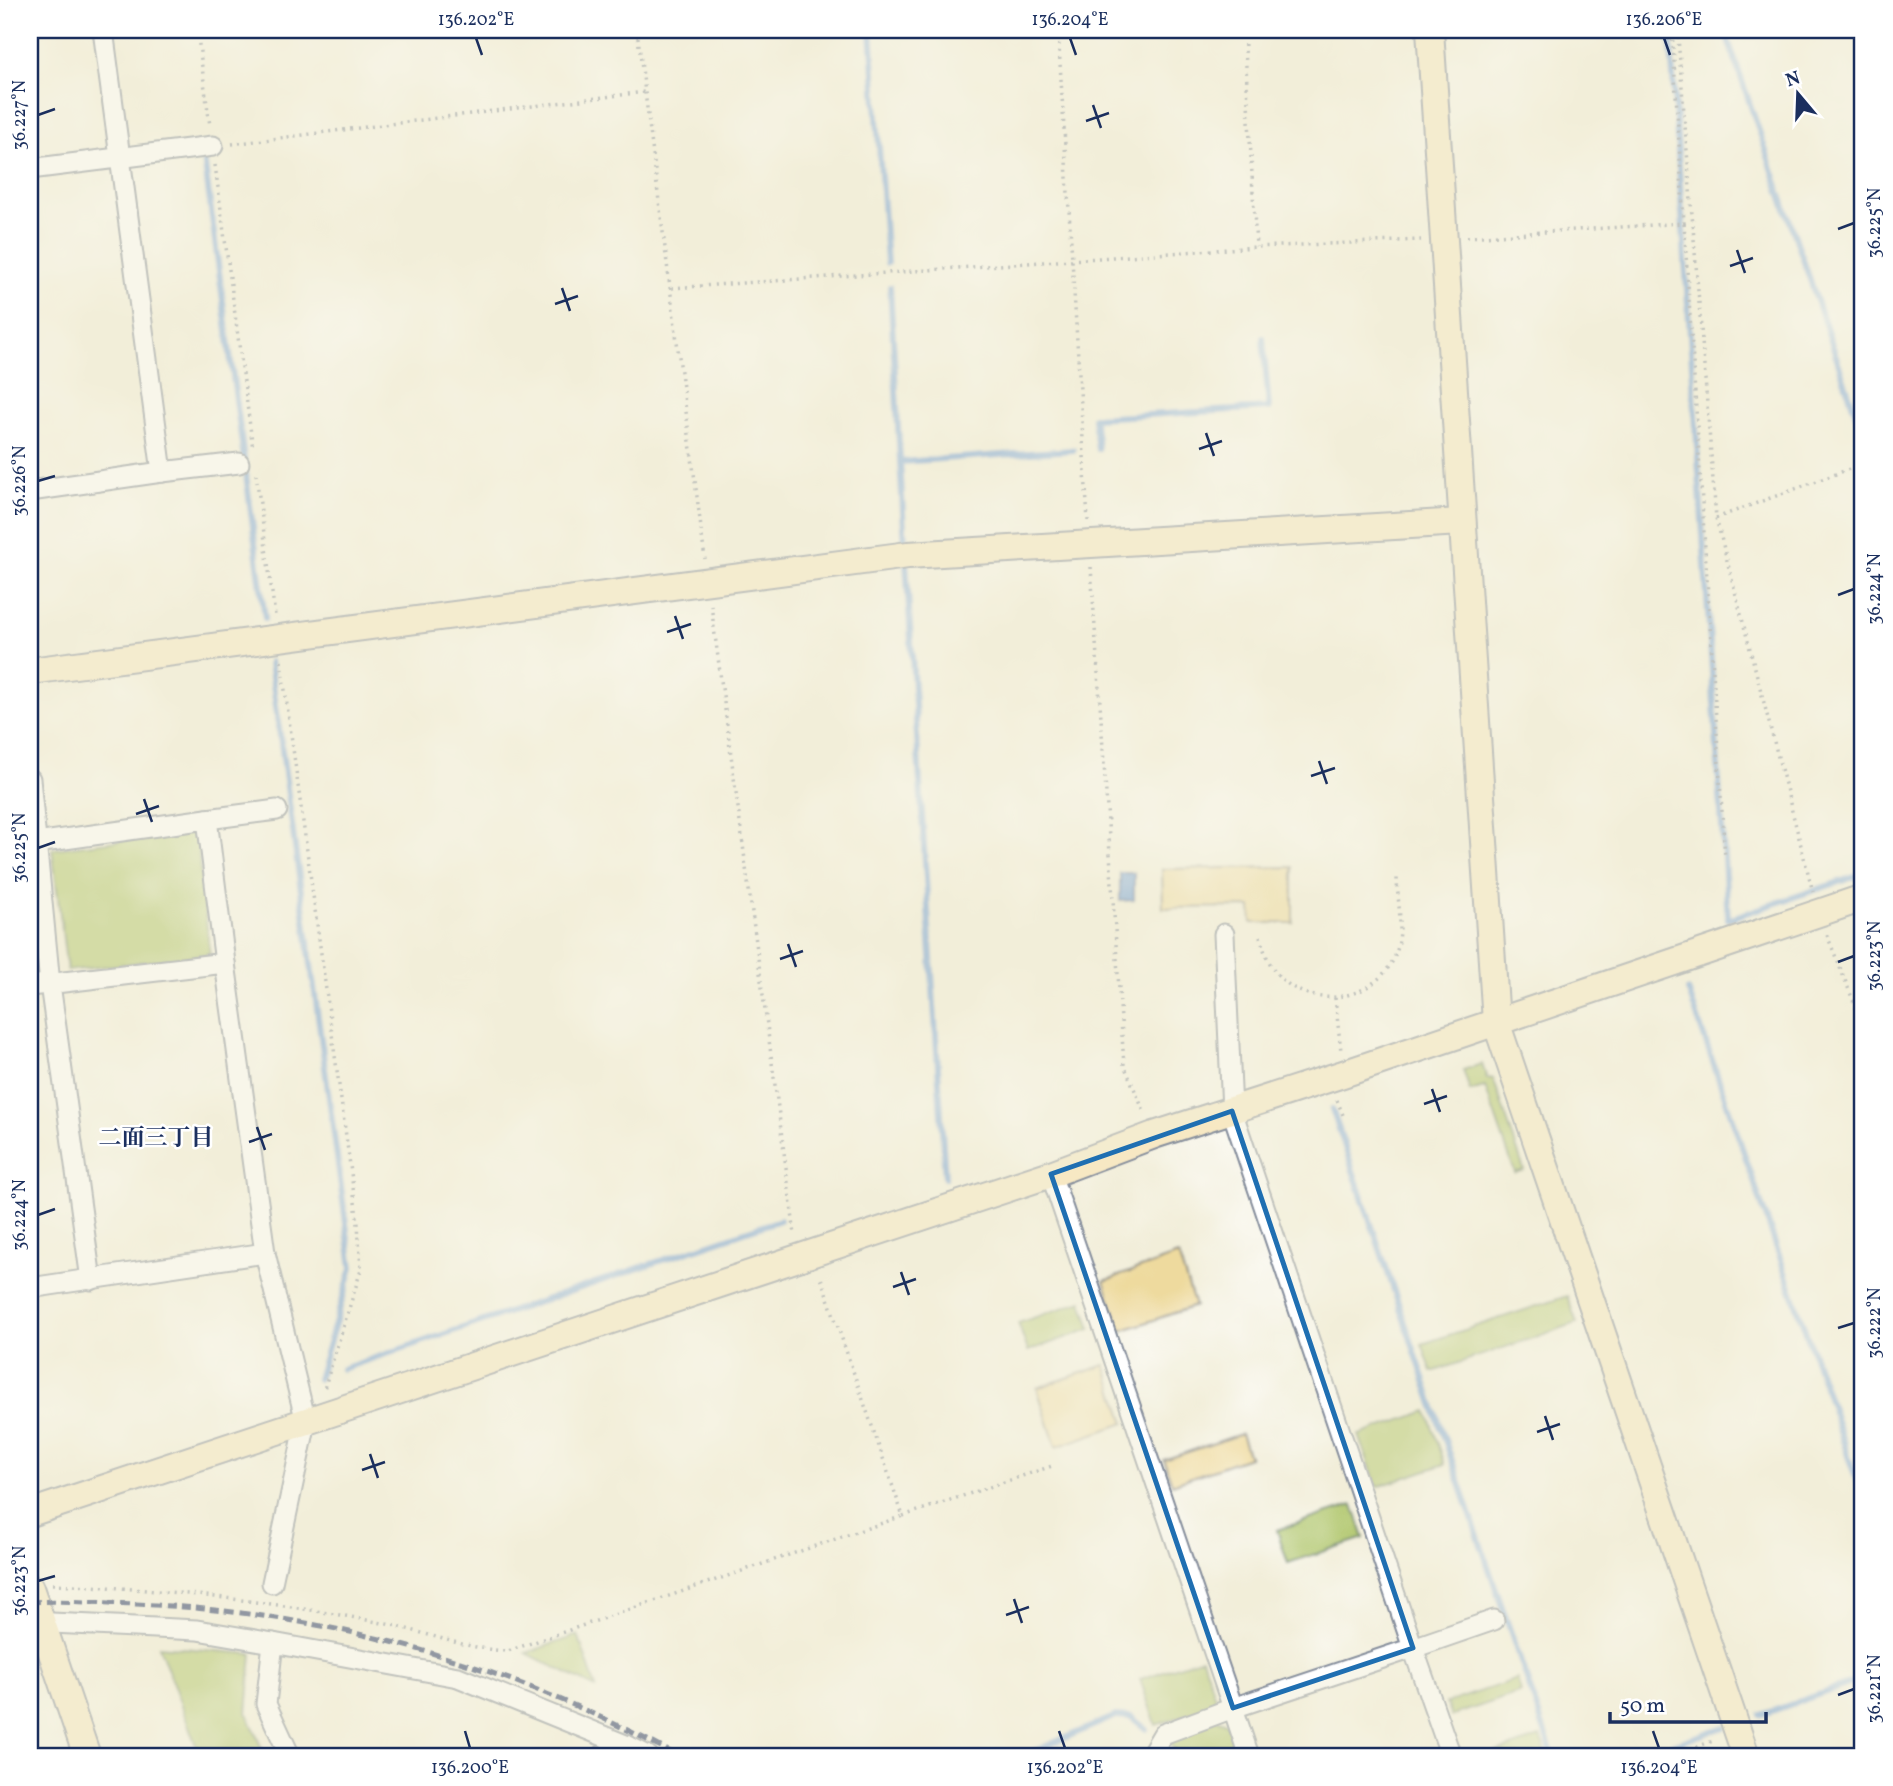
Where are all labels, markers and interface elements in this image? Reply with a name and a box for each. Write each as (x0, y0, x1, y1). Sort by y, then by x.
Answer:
text: 136.202°E (438, 8, 515, 33)
text: 136.204°E (1031, 8, 1109, 33)
text: 136.206°E (1626, 8, 1703, 33)
north arrow (1764, 60, 1834, 130)
text: N (1782, 65, 1804, 94)
text: 36.227°N (8, 80, 33, 150)
text: 36.225°N (1863, 188, 1888, 258)
text: 36.226°N (8, 445, 33, 517)
text: 36.224°N (1863, 553, 1888, 625)
text: 36.225°N (8, 813, 33, 883)
text: 36.223°N (1863, 921, 1888, 991)
district label: 二面三丁目 (99, 1123, 214, 1155)
text: 36.224°N (8, 1179, 33, 1251)
text: 36.222°N (1863, 1287, 1888, 1359)
text: 36.223°N (8, 1546, 33, 1616)
text: 36.221°N (1863, 1655, 1888, 1724)
scale bar (1610, 1681, 1765, 1725)
text: 50 m (1620, 1692, 1665, 1721)
text: 136.200°E (431, 1756, 509, 1781)
text: 136.202°E (1027, 1756, 1104, 1781)
text: 136.204°E (1620, 1756, 1698, 1781)

